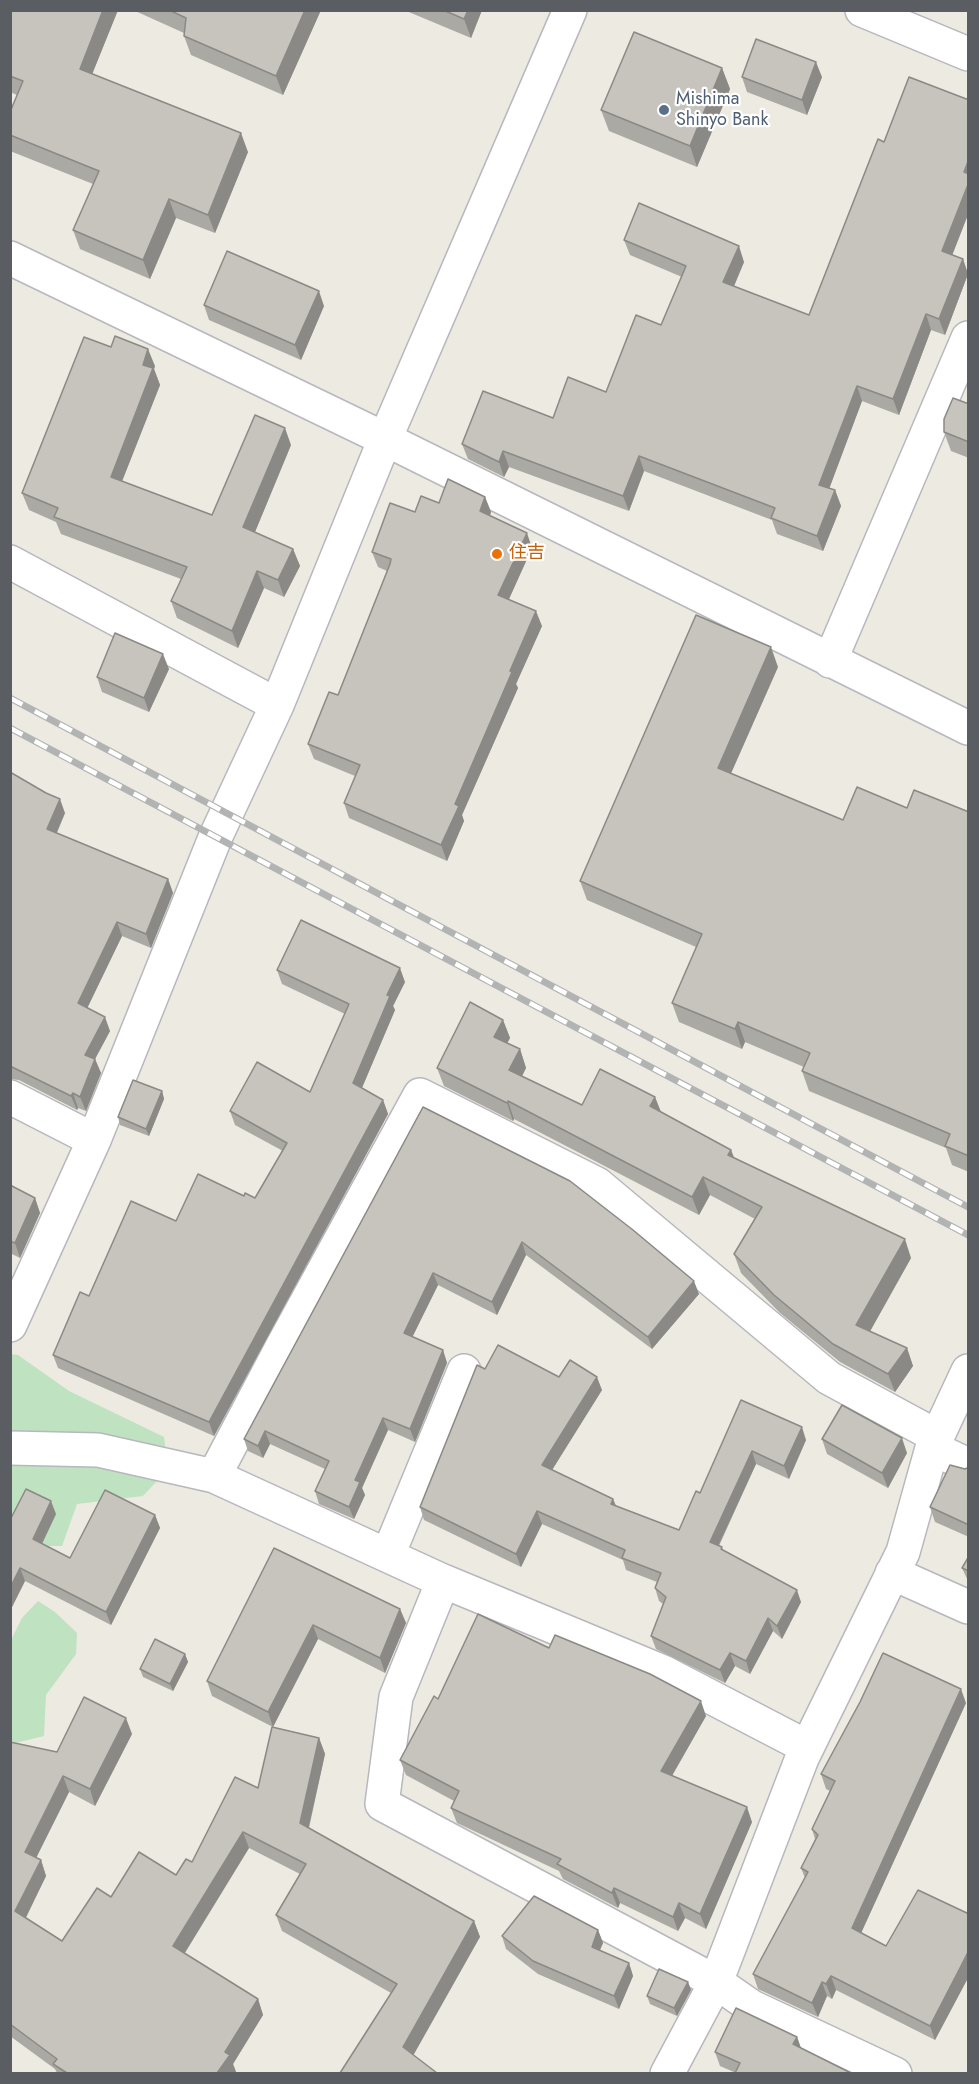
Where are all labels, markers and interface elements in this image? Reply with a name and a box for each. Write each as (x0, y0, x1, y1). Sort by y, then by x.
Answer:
place label: Mishima Shinyo Bank (676, 89, 768, 132)
marker: Mishima Shinyo Bank (657, 103, 671, 117)
place label: 住吉 (509, 543, 545, 565)
marker: 住吉 (490, 547, 504, 561)

